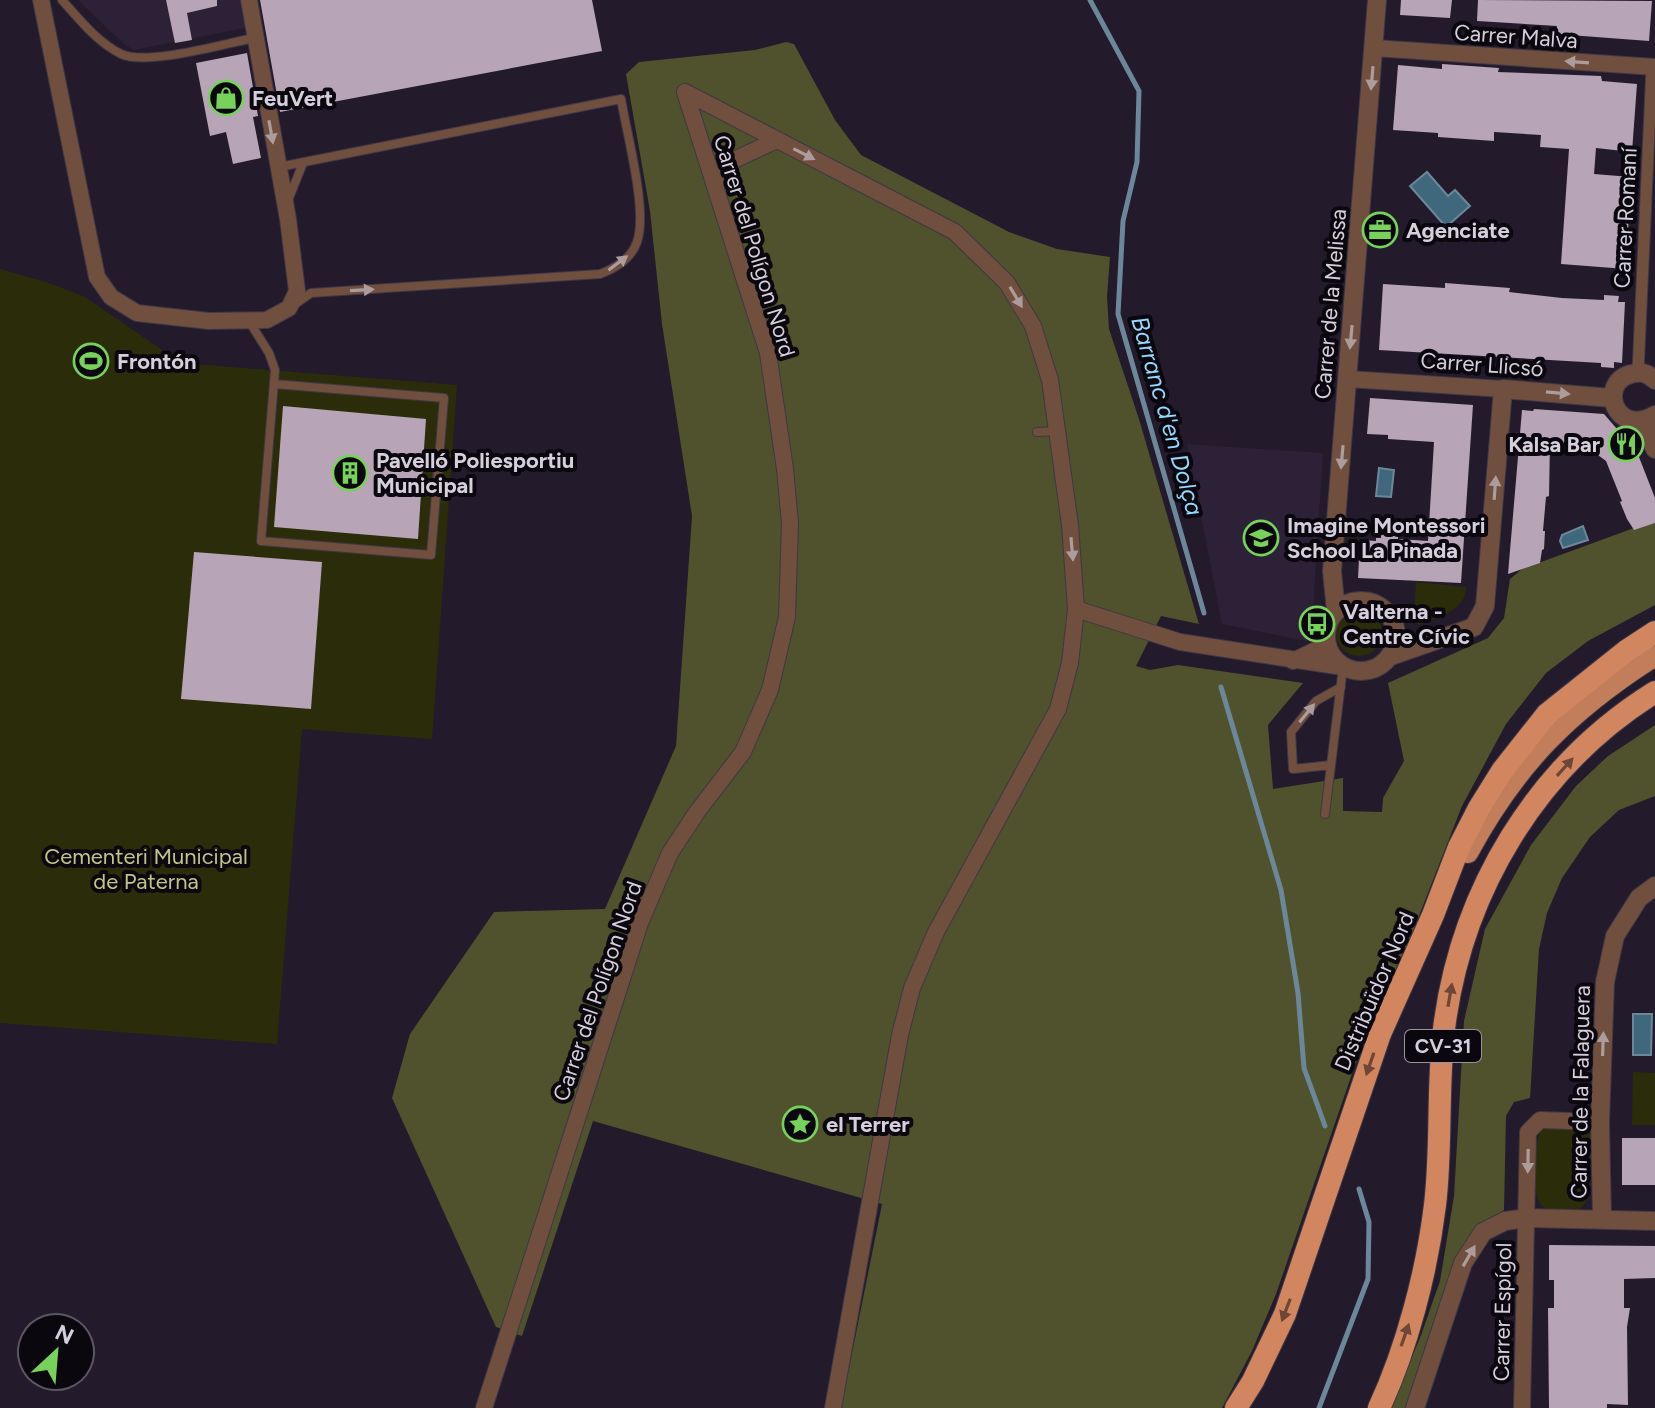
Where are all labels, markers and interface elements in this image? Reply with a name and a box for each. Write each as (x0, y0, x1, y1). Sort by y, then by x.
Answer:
street label: Carrer Malva (1453, 19, 1579, 54)
one-way arrow (1564, 55, 1589, 68)
one-way arrow (1365, 66, 1378, 91)
shop icon: FeuVert (207, 79, 245, 117)
place label: FeuVert (252, 85, 333, 112)
one-way arrow (266, 120, 278, 145)
street label: Carrer del Polígon Nord (708, 132, 801, 360)
street label: Carrer Romaní (1608, 146, 1643, 289)
one-way arrow (792, 147, 815, 161)
street label: Carrer de la Melissa (1309, 208, 1352, 400)
office icon: Agenciate (1361, 211, 1399, 249)
place label: Agenciate (1406, 217, 1510, 244)
one-way arrow (607, 255, 629, 271)
one-way arrow (350, 284, 375, 297)
one-way arrow (1009, 286, 1023, 308)
water label: Barranc d'en Dolça (1125, 313, 1210, 519)
one-way arrow (1344, 325, 1357, 350)
sports icon: Frontón (72, 342, 110, 380)
street label: Carrer Llicsó (1420, 347, 1544, 382)
place label: Frontón (117, 348, 197, 375)
one-way arrow (1545, 387, 1570, 400)
restaurant icon: Kalsa Bar (1607, 425, 1645, 463)
place label: Kalsa Bar (1508, 431, 1601, 458)
one-way arrow (1335, 445, 1348, 470)
place label: Pavelló Poliesportiu Municipal (376, 447, 574, 499)
building icon: Pavelló Poliesportiu Municipal (331, 454, 369, 492)
one-way arrow (1489, 475, 1502, 500)
place label: Imagine Montessori School La Pinada (1287, 512, 1486, 564)
school or university icon: Imagine Montessori School La Pinada (1242, 519, 1280, 557)
one-way arrow (1065, 537, 1078, 562)
place label: Valterna - Centre Cívic (1343, 598, 1470, 650)
bus stop icon: Valterna - Centre Cívic (1298, 605, 1336, 643)
one-way arrow (1298, 703, 1314, 723)
one-way arrow (1556, 757, 1574, 776)
park label: Cementeri Municipal de Paterna (44, 843, 248, 895)
street label: Carrer del Polígon Nord (547, 878, 648, 1105)
street label: Distribuïdor Nord (1329, 908, 1420, 1075)
one-way arrow (1444, 982, 1457, 1007)
street label: Carrer de la Falaguera (1565, 985, 1596, 1199)
road number: CV-31 (1405, 1030, 1481, 1062)
one-way arrow (1597, 1031, 1610, 1056)
one-way arrow (1363, 1052, 1375, 1076)
place icon: el Terrer (781, 1105, 819, 1143)
place label: el Terrer (826, 1111, 910, 1138)
one-way arrow (1522, 1149, 1534, 1174)
street label: Carrer Espígol (1488, 1242, 1517, 1382)
one-way arrow (1462, 1244, 1476, 1267)
one-way arrow (1279, 1298, 1292, 1322)
north arrow (16, 1312, 96, 1392)
text: N (51, 1319, 78, 1350)
one-way arrow (1400, 1323, 1412, 1347)

